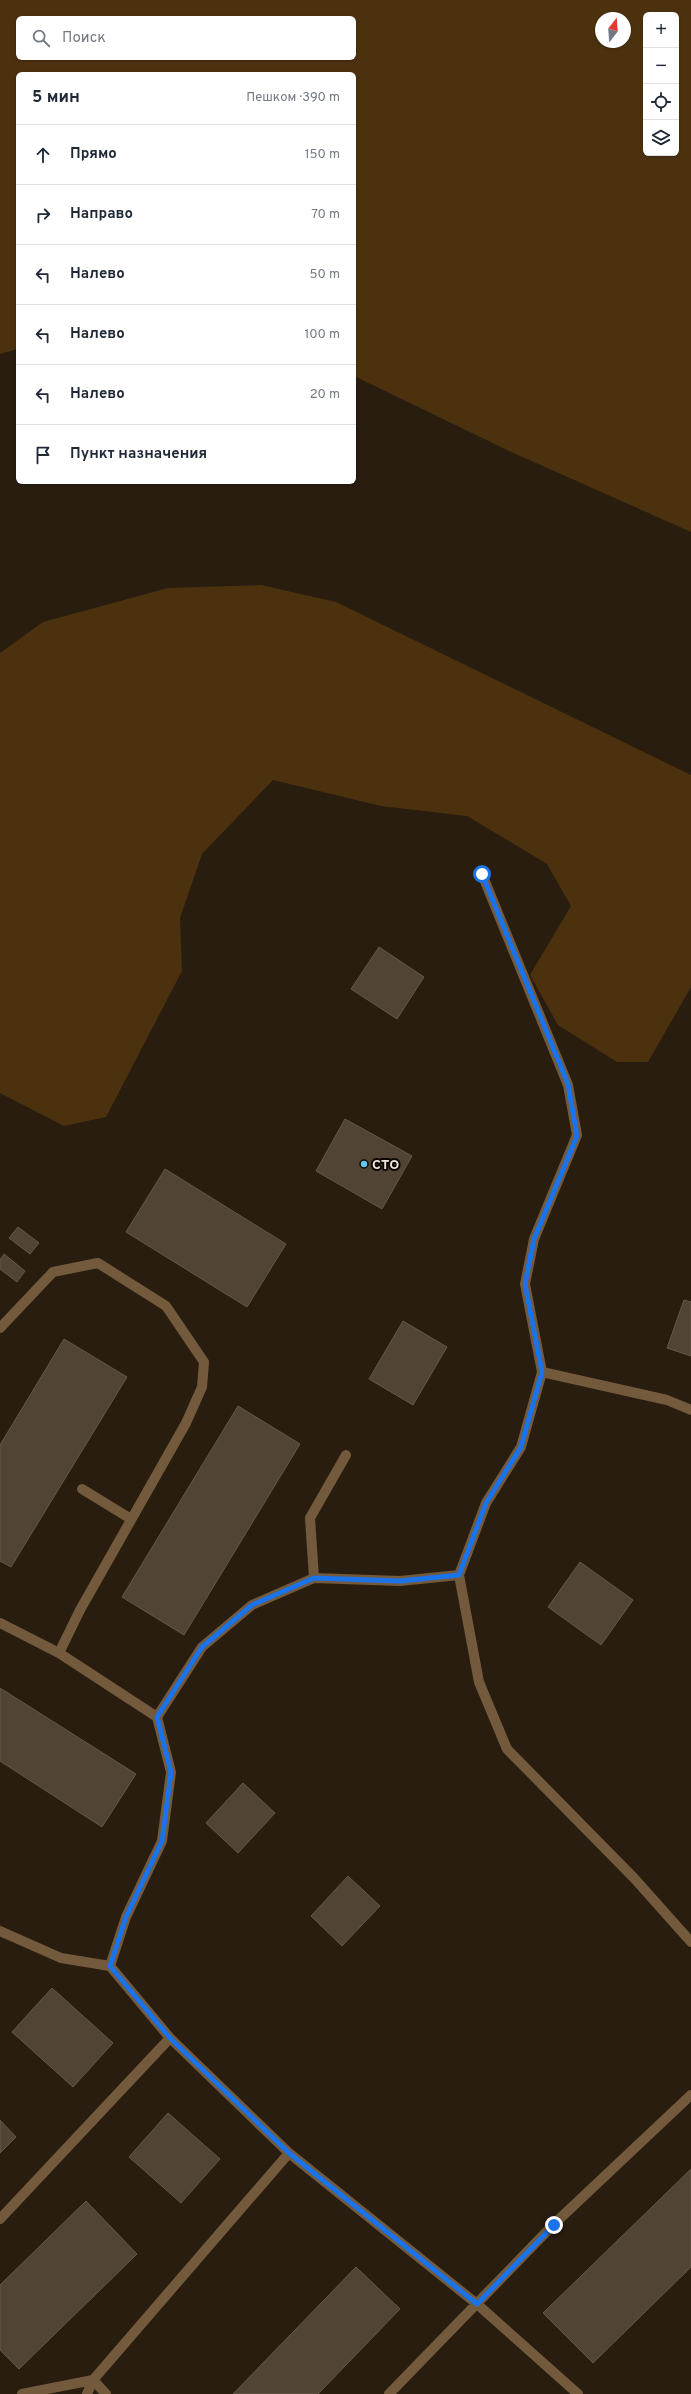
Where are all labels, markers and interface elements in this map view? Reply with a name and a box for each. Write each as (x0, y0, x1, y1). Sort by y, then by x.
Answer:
north arrow (595, 12, 631, 48)
map controls (643, 12, 679, 156)
button: + (643, 12, 679, 48)
search box (16, 16, 356, 60)
icon: search (30, 27, 52, 49)
text: Поиск (62, 29, 106, 48)
button: − (643, 48, 679, 84)
button: locate (643, 84, 679, 120)
text: 5 мин (32, 87, 80, 109)
text: Пешком · 390 m (246, 90, 340, 106)
button: layers (643, 120, 679, 156)
icon: ahead (32, 144, 54, 166)
text: Прямо (70, 145, 117, 164)
text: 150 m (305, 147, 340, 163)
icon: right (32, 204, 54, 226)
text: Направо (70, 205, 133, 224)
text: 70 m (311, 207, 340, 223)
icon: left (32, 264, 54, 286)
text: Налево (70, 265, 125, 284)
text: 50 m (310, 267, 340, 283)
icon: left (32, 324, 54, 346)
text: Налево (70, 325, 125, 344)
text: 100 m (304, 327, 340, 343)
icon: left (32, 384, 54, 406)
text: Налево (70, 385, 125, 404)
text: 20 m (310, 387, 340, 403)
icon: arrive (32, 444, 54, 466)
text: Пункт назначения (70, 445, 207, 464)
route start (473, 865, 491, 883)
place label: СТО (372, 1157, 399, 1174)
marker: СТО (359, 1159, 369, 1169)
route end (545, 2216, 563, 2234)

